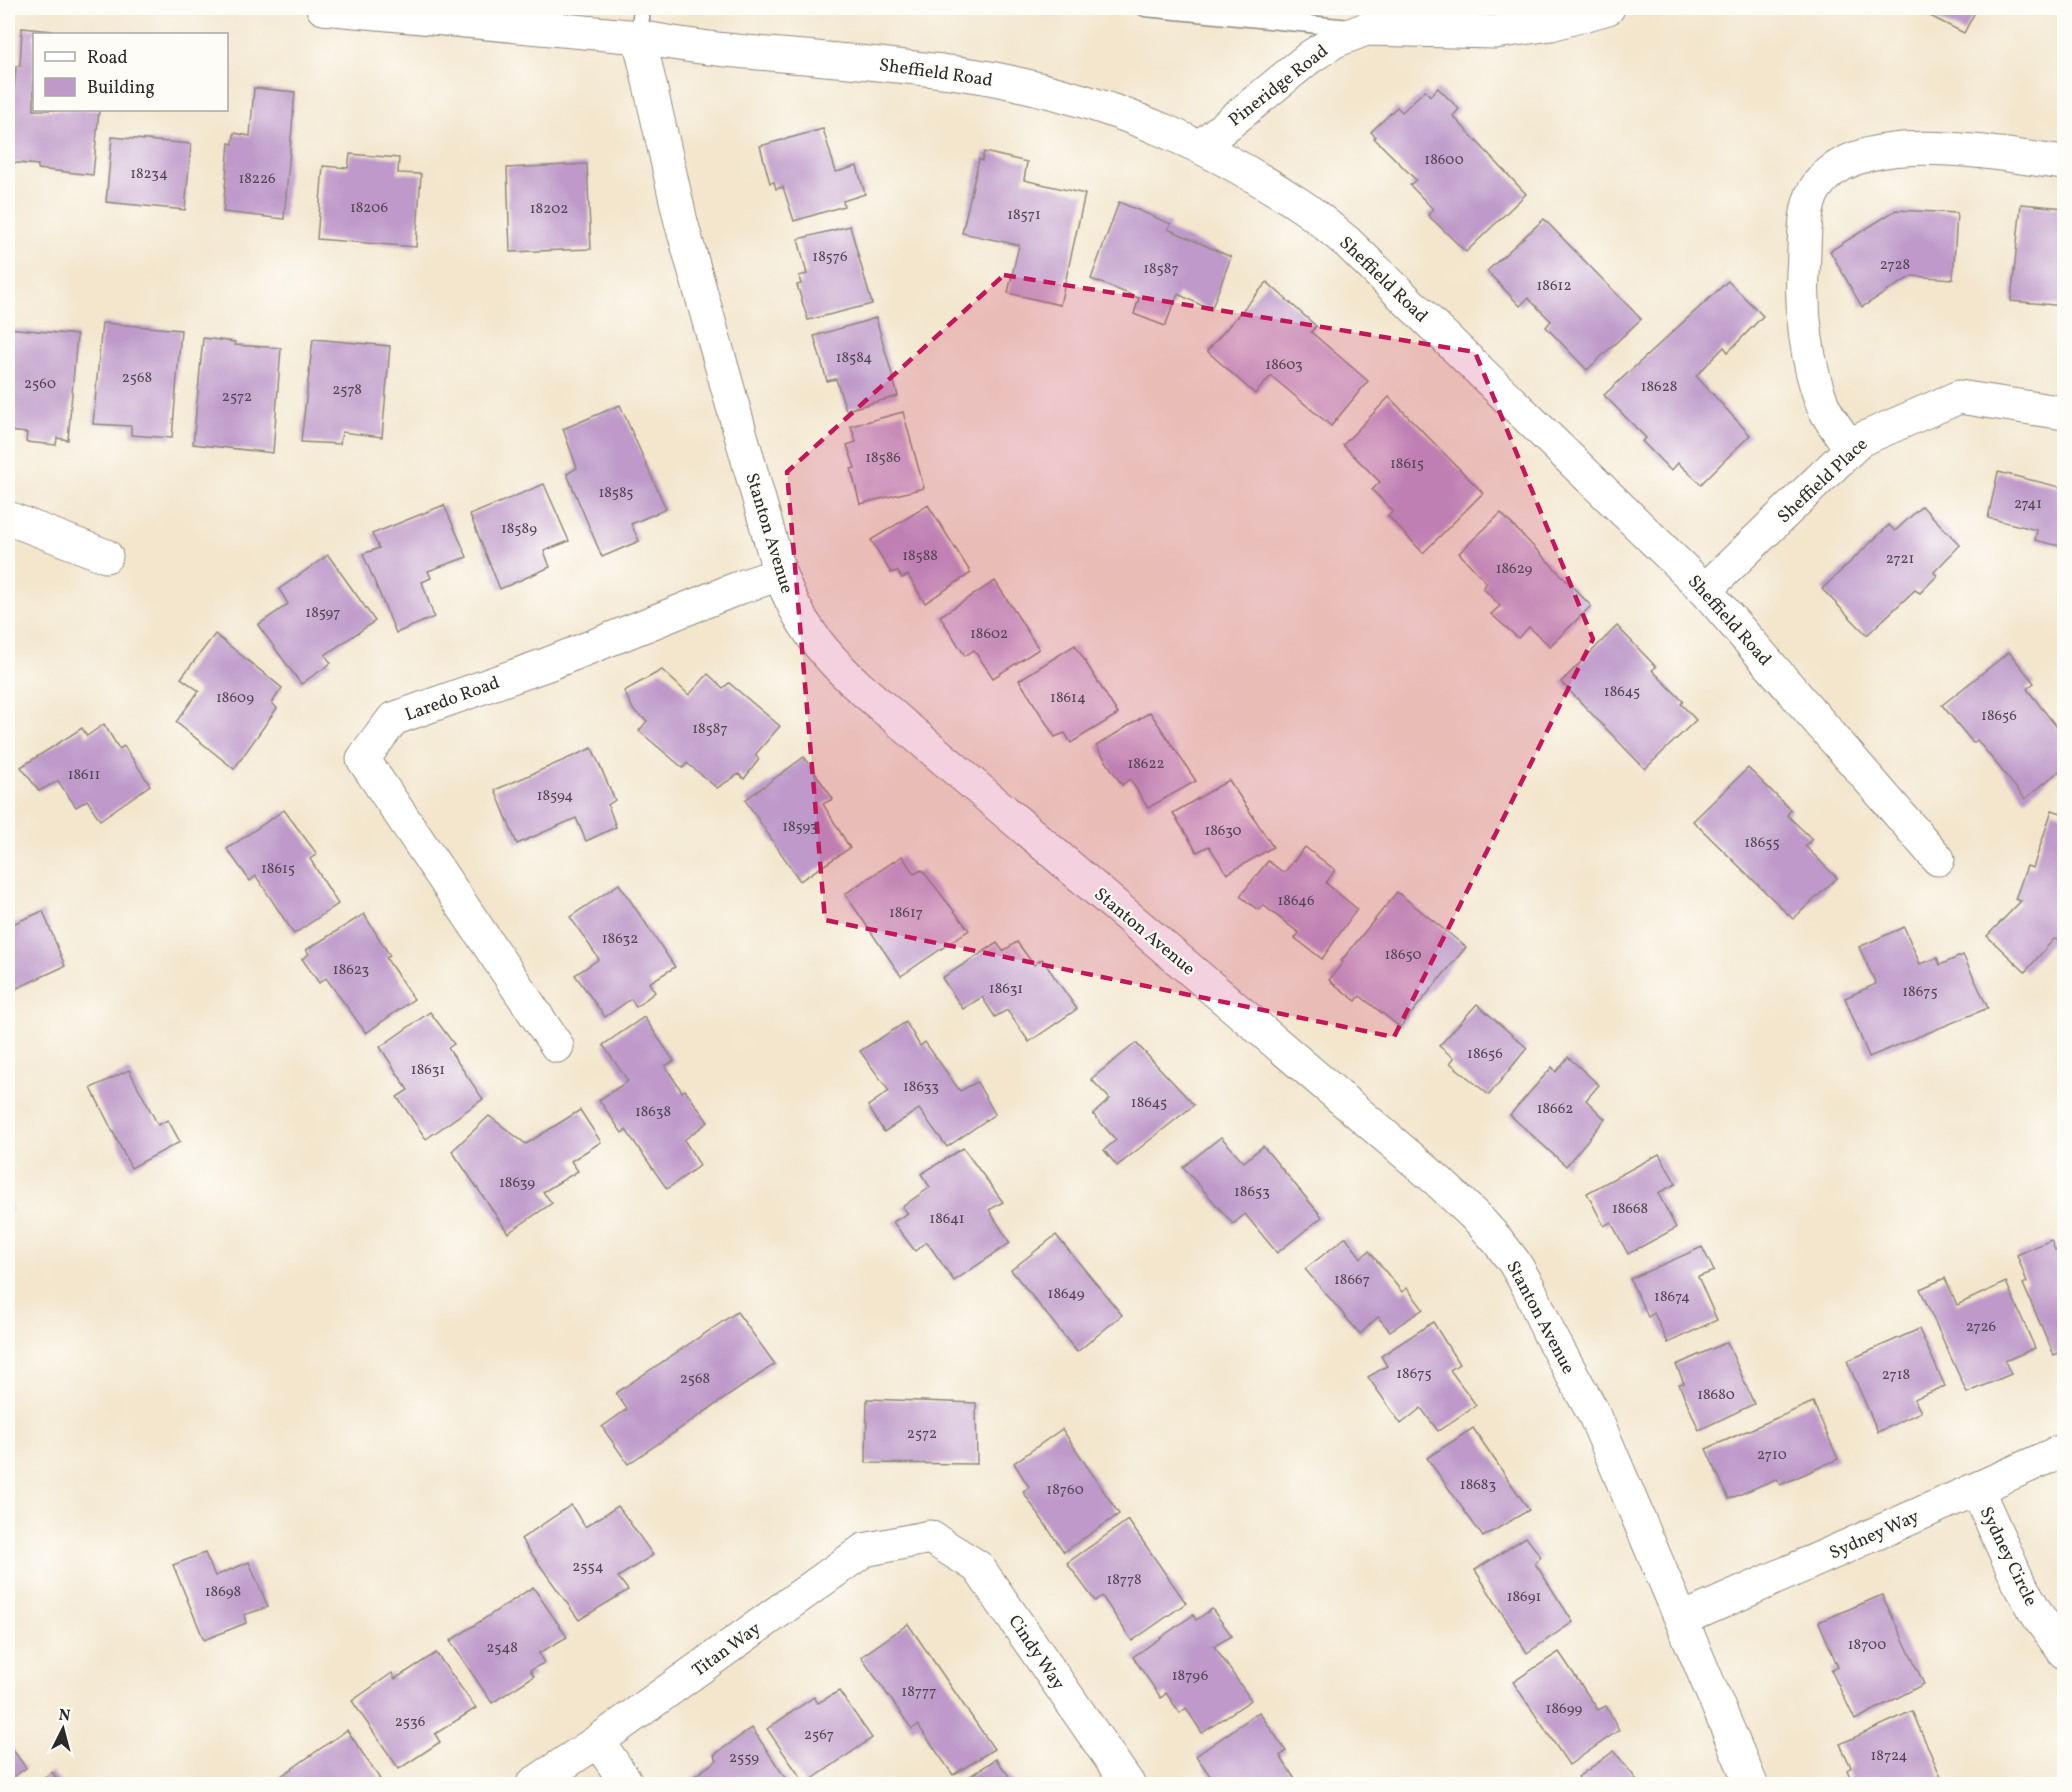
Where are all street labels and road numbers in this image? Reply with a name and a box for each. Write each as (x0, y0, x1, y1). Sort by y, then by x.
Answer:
street label: Pineridge Road (1224, 39, 1334, 133)
street label: Sheffield Road (877, 53, 994, 94)
street label: Sheffield Road (1333, 231, 1433, 329)
street label: Sheffield Place (1772, 433, 1874, 530)
street label: Stanton Avenue (738, 470, 799, 597)
street label: Sheffield Road (1681, 570, 1777, 672)
street label: Laredo Road (402, 671, 503, 728)
street label: Stanton Avenue (1088, 882, 1200, 982)
street label: Stanton Avenue (1499, 1257, 1580, 1379)
street label: Sydney Circle (1973, 1503, 2043, 1611)
street label: Sydney Way (1826, 1504, 1924, 1566)
street label: Cindy Way (1002, 1610, 1070, 1695)
street label: Titan Way (688, 1617, 766, 1684)

